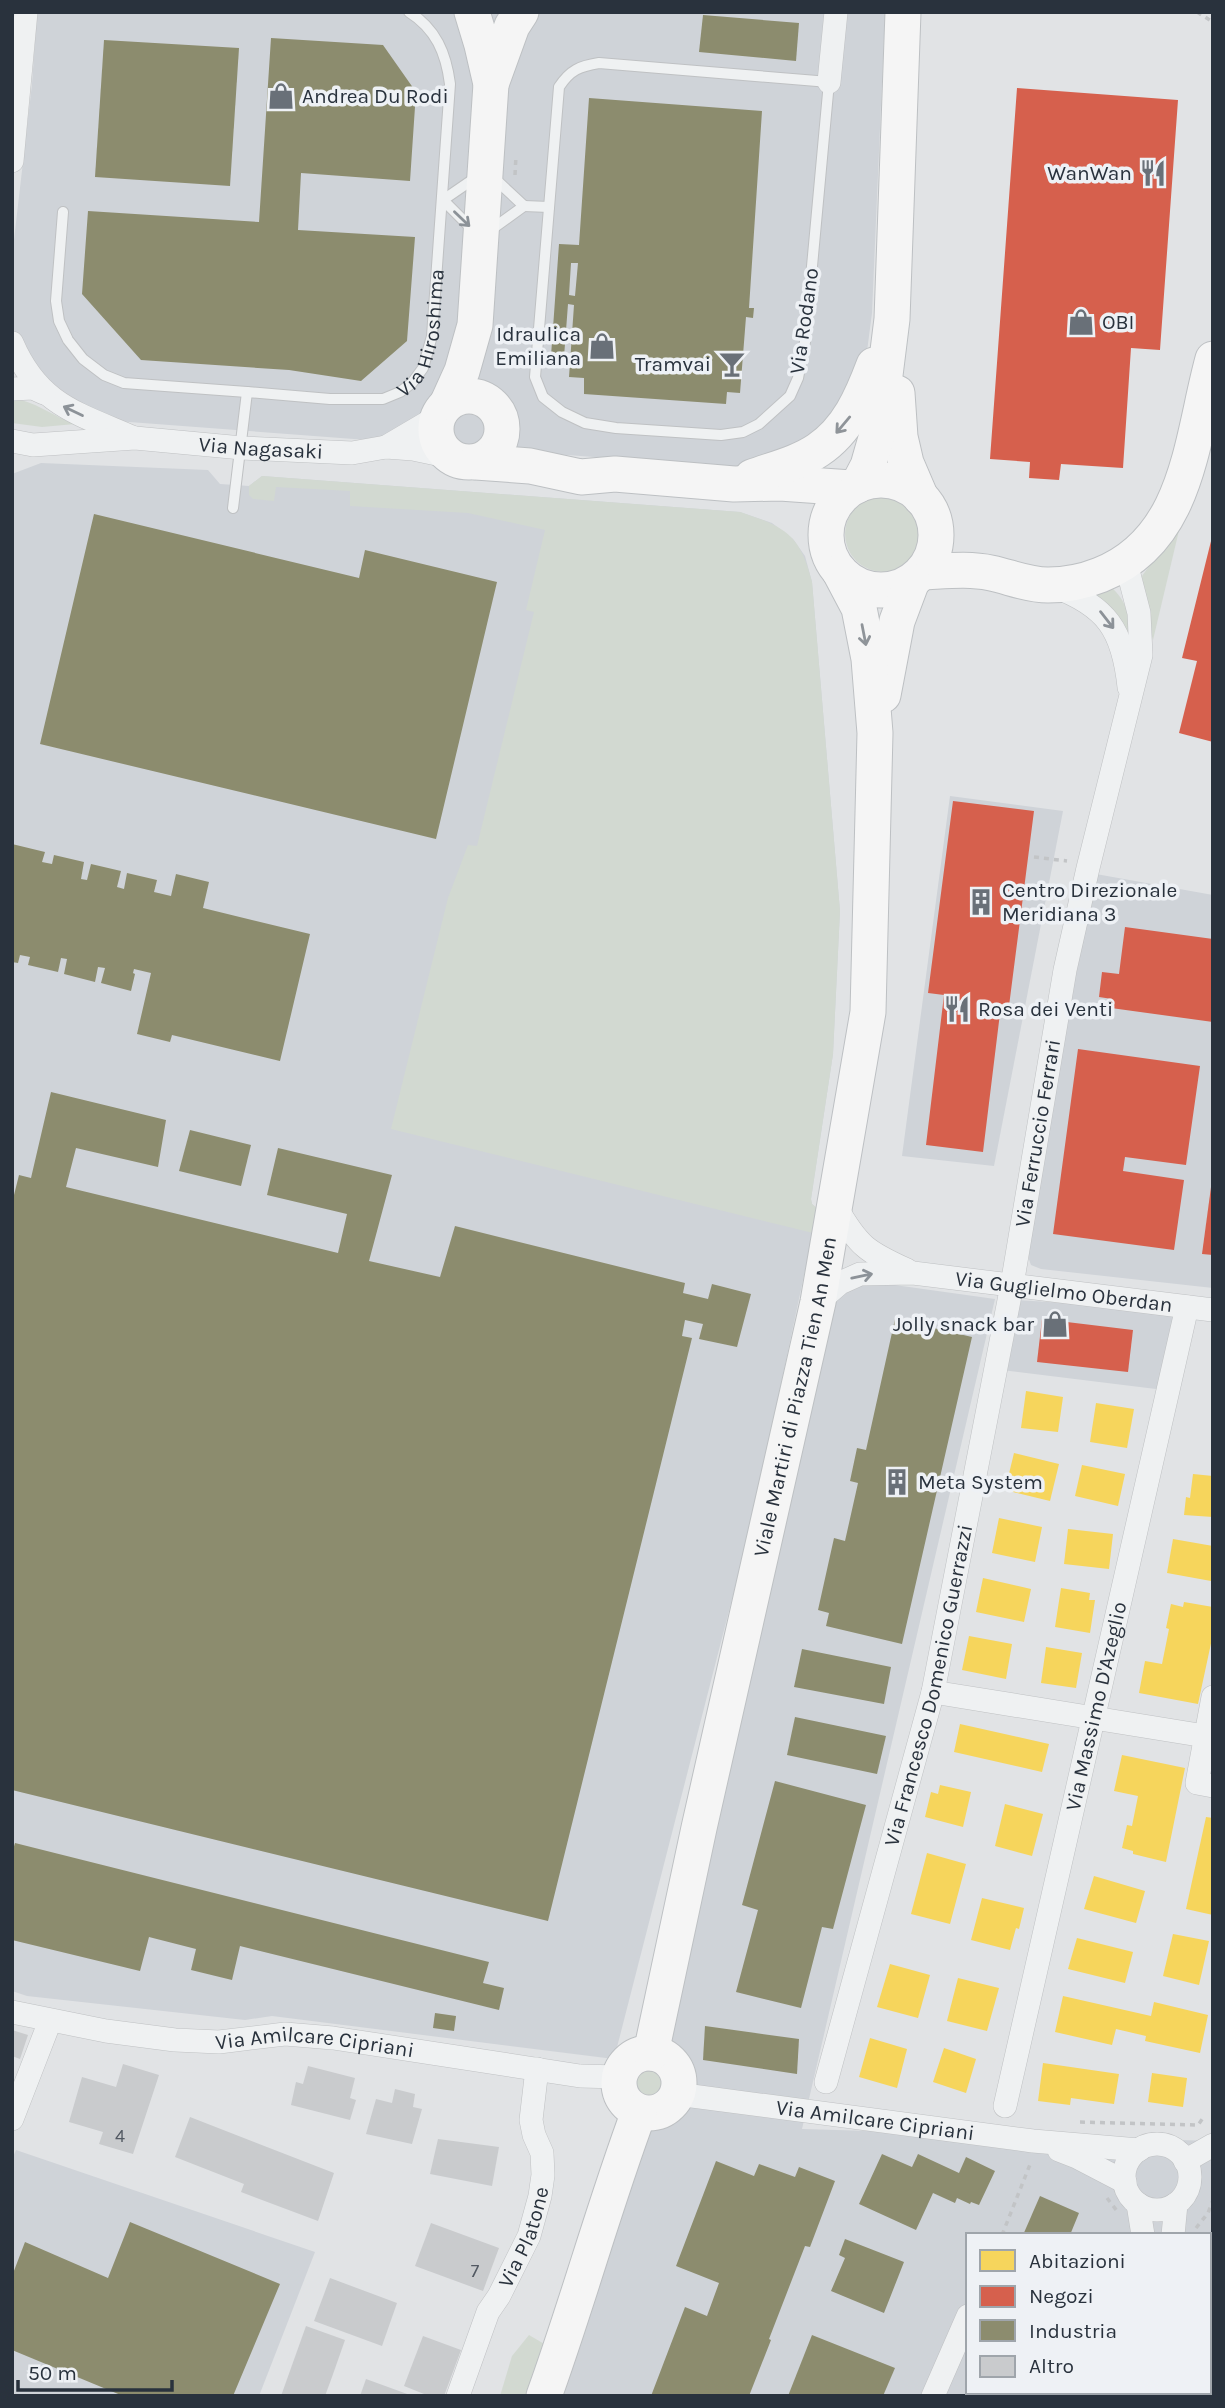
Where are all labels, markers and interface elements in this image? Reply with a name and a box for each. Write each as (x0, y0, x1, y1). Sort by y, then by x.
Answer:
shop icon: Andrea Du Rodi (266, 81, 296, 111)
place label: Andrea Du Rodi (302, 84, 449, 108)
restaurant icon: WanWan (1138, 158, 1168, 188)
place label: WanWan (1047, 161, 1132, 185)
one-way arrow (453, 210, 470, 227)
street label: Via Rodano (785, 266, 823, 376)
street label: Via Hiroshima (392, 268, 449, 402)
shop icon: OBI (1066, 307, 1096, 337)
place label: OBI (1102, 310, 1135, 334)
place label: Idraulica Emiliana (495, 322, 581, 370)
shop icon: Idraulica Emiliana (587, 331, 617, 361)
bar icon: Tramvai (717, 349, 747, 379)
place label: Tramvai (635, 352, 711, 376)
one-way arrow (63, 404, 84, 417)
one-way arrow (835, 416, 851, 434)
street label: Via Nagasaki (198, 432, 324, 464)
one-way arrow (1099, 611, 1114, 629)
one-way arrow (858, 623, 871, 646)
place label: Centro Direzionale Meridiana 3 (1002, 878, 1177, 926)
building icon: Centro Direzionale Meridiana 3 (966, 887, 996, 917)
restaurant icon: Rosa dei Venti (942, 994, 972, 1024)
place label: Rosa dei Venti (978, 997, 1113, 1021)
street label: Via Ferruccio Ferrari (1010, 1037, 1065, 1229)
street label: Viale Martiri di Piazza Tien An Men (749, 1235, 841, 1559)
street label: Via Guglielmo Oberdan (954, 1266, 1174, 1317)
one-way arrow (850, 1269, 872, 1282)
shop icon: Jolly snack bar (1040, 1309, 1070, 1339)
place label: Jolly snack bar (893, 1312, 1034, 1336)
building icon: Meta System (882, 1467, 912, 1497)
place label: Meta System (918, 1470, 1043, 1494)
street label: Via Francesco Domenico Guerrazzi (879, 1522, 977, 1849)
street label: Via Massimo D'Azeglio (1061, 1599, 1131, 1813)
street label: Via Amilcare Cipriani (214, 2022, 416, 2062)
street label: Via Amilcare Cipriani (775, 2095, 976, 2145)
house number: 4 (115, 2125, 125, 2147)
street label: Via Platone (493, 2185, 553, 2291)
legend (966, 2233, 1211, 2394)
text: Abitazioni (1029, 2249, 1126, 2273)
house number: 7 (471, 2260, 480, 2282)
text: Negozi (1029, 2284, 1094, 2308)
text: Industria (1029, 2319, 1117, 2343)
scale bar (18, 2348, 172, 2392)
text: Altro (1029, 2354, 1074, 2378)
text: 50 m (28, 2361, 77, 2385)

